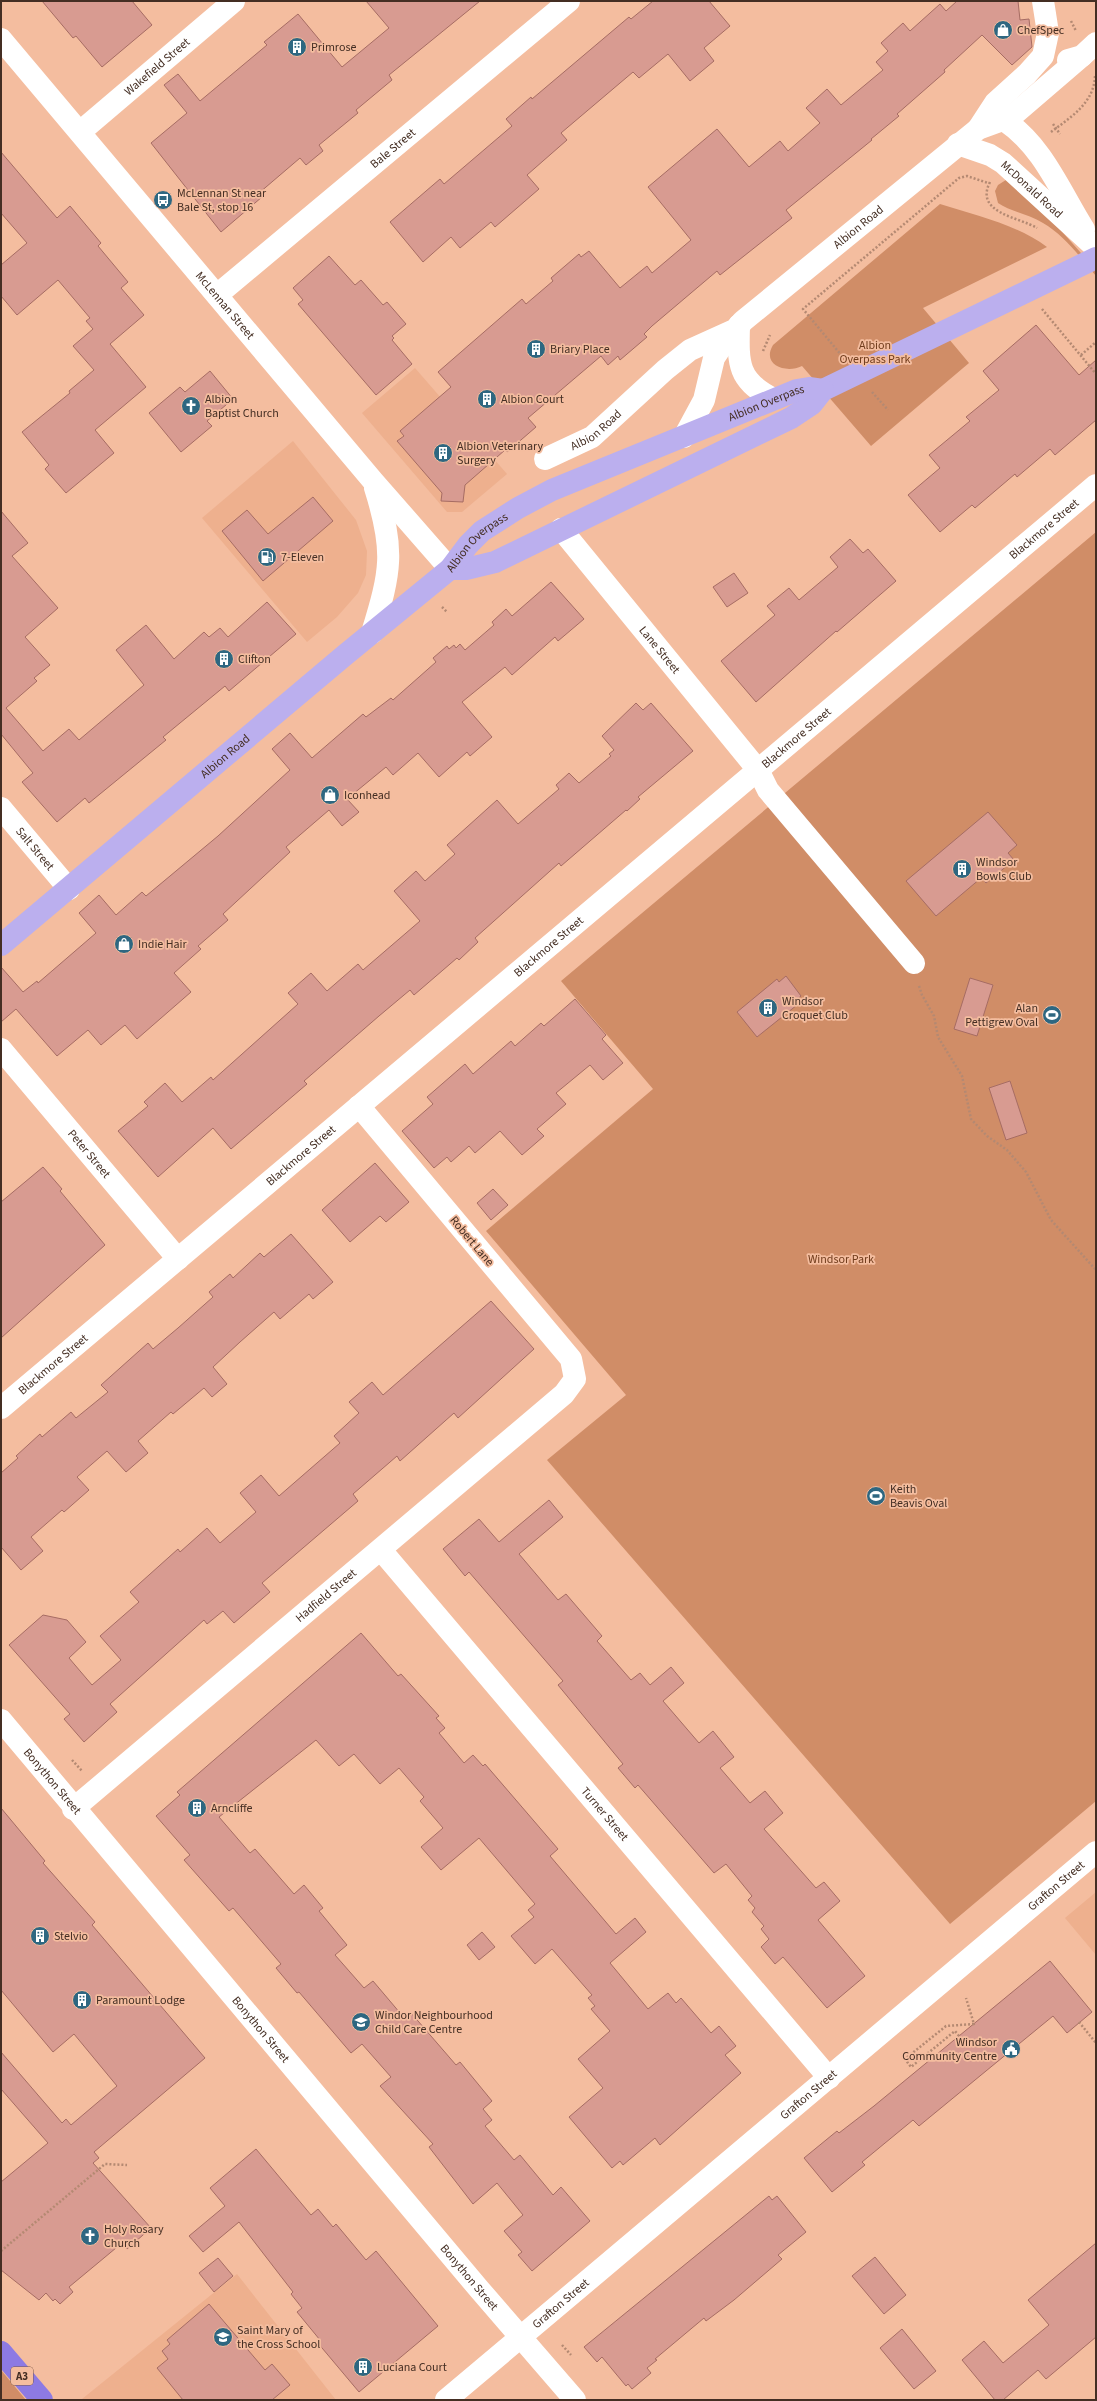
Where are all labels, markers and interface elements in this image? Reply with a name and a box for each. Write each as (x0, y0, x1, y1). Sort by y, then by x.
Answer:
shop icon: ChefSpec (992, 19, 1014, 41)
place label: ChefSpec (1017, 22, 1065, 39)
street label: Wakefield Street (121, 34, 194, 100)
building icon: Primrose (286, 36, 308, 58)
place label: Primrose (311, 39, 356, 56)
street label: Bale Street (367, 125, 419, 173)
street label: McDonald Road (997, 157, 1066, 222)
place label: McLennan St near Bale St, stop 16 (177, 185, 267, 216)
bus stop icon: McLennan St near Bale St, stop 16 (152, 189, 174, 211)
street label: Albion Road (830, 202, 887, 253)
street label: McLennan Street (191, 268, 258, 343)
park label: Albion Overpass Park (839, 337, 911, 368)
building icon: Briary Place (525, 338, 547, 360)
place label: Briary Place (550, 341, 610, 358)
street label: Albion Overpass (726, 381, 806, 426)
building icon: Albion Court (476, 388, 498, 410)
place label: Albion Baptist Church (205, 391, 279, 422)
place label: Albion Court (501, 391, 564, 408)
church icon: Albion Baptist Church (180, 395, 202, 417)
street label: Albion Road (568, 406, 626, 455)
place label: Albion Veterinary Surgery (457, 438, 544, 469)
building icon: Albion Veterinary Surgery (432, 442, 454, 464)
street label: Blackmore Street (1006, 495, 1083, 564)
street label: Albion Overpass (442, 509, 511, 576)
fuel station icon: 7-Eleven (256, 546, 278, 568)
place label: 7-Eleven (281, 549, 324, 566)
street label: Lane Street (635, 623, 684, 678)
building icon: Clifton (213, 648, 235, 670)
place label: Clifton (238, 651, 271, 668)
street label: Blackmore Street (758, 704, 835, 773)
street label: Albion Road (197, 731, 254, 783)
shop icon: Iconhead (319, 784, 341, 806)
place label: Iconhead (344, 787, 390, 804)
street label: Salt Street (11, 823, 58, 874)
place label: Windsor Bowls Club (976, 854, 1032, 885)
building icon: Windsor Bowls Club (951, 858, 973, 880)
street label: Blackmore Street (510, 913, 587, 981)
shop icon: Indie Hair (113, 933, 135, 955)
place label: Indie Hair (138, 936, 188, 953)
place label: Windsor Croquet Club (782, 993, 848, 1024)
building icon: Windsor Croquet Club (757, 997, 779, 1019)
place label: Alan Pettigrew Oval (965, 1000, 1038, 1031)
sports icon: Alan Pettigrew Oval (1041, 1004, 1063, 1026)
street label: Blackmore Street (262, 1121, 340, 1190)
street label: Peter Street (63, 1126, 114, 1182)
street label: Robert Lane (446, 1213, 498, 1270)
park label: Windsor Park (808, 1251, 874, 1268)
street label: Blackmore Street (15, 1330, 92, 1399)
place label: Keith Beavis Oval (890, 1481, 947, 1512)
sports icon: Keith Beavis Oval (865, 1485, 887, 1507)
street label: Hadfield Street (292, 1565, 360, 1626)
street label: Bonython Street (19, 1745, 85, 1818)
street label: Turner Street (577, 1784, 632, 1845)
building icon: Arncliffe (186, 1797, 208, 1819)
place label: Arncliffe (211, 1800, 253, 1817)
street label: Grafton Street (1024, 1857, 1089, 1915)
building icon: Stelvio (29, 1925, 51, 1947)
place label: Stelvio (54, 1928, 88, 1945)
building icon: Paramount Lodge (71, 1989, 93, 2011)
place label: Paramount Lodge (96, 1992, 185, 2009)
street label: Bonython Street (228, 1993, 293, 2066)
place label: Windor Neighbourhood Child Care Centre (375, 2007, 493, 2038)
school or university icon: Windor Neighbourhood Child Care Centre (350, 2011, 372, 2033)
place label: Windsor Community Centre (902, 2034, 998, 2065)
public building icon: Windsor Community Centre (1000, 2038, 1022, 2060)
street label: Grafton Street (777, 2066, 841, 2124)
place label: Holy Rosary Church (104, 2221, 164, 2252)
church icon: Holy Rosary Church (79, 2225, 101, 2247)
street label: Bonython Street (436, 2241, 502, 2314)
street label: Grafton Street (529, 2275, 593, 2333)
place label: Saint Mary of the Cross School (237, 2322, 320, 2353)
school or university icon: Saint Mary of the Cross School (212, 2326, 234, 2348)
building icon: Luciana Court (352, 2356, 374, 2378)
place label: Luciana Court (377, 2359, 447, 2376)
road number: A3 (11, 2367, 33, 2385)

